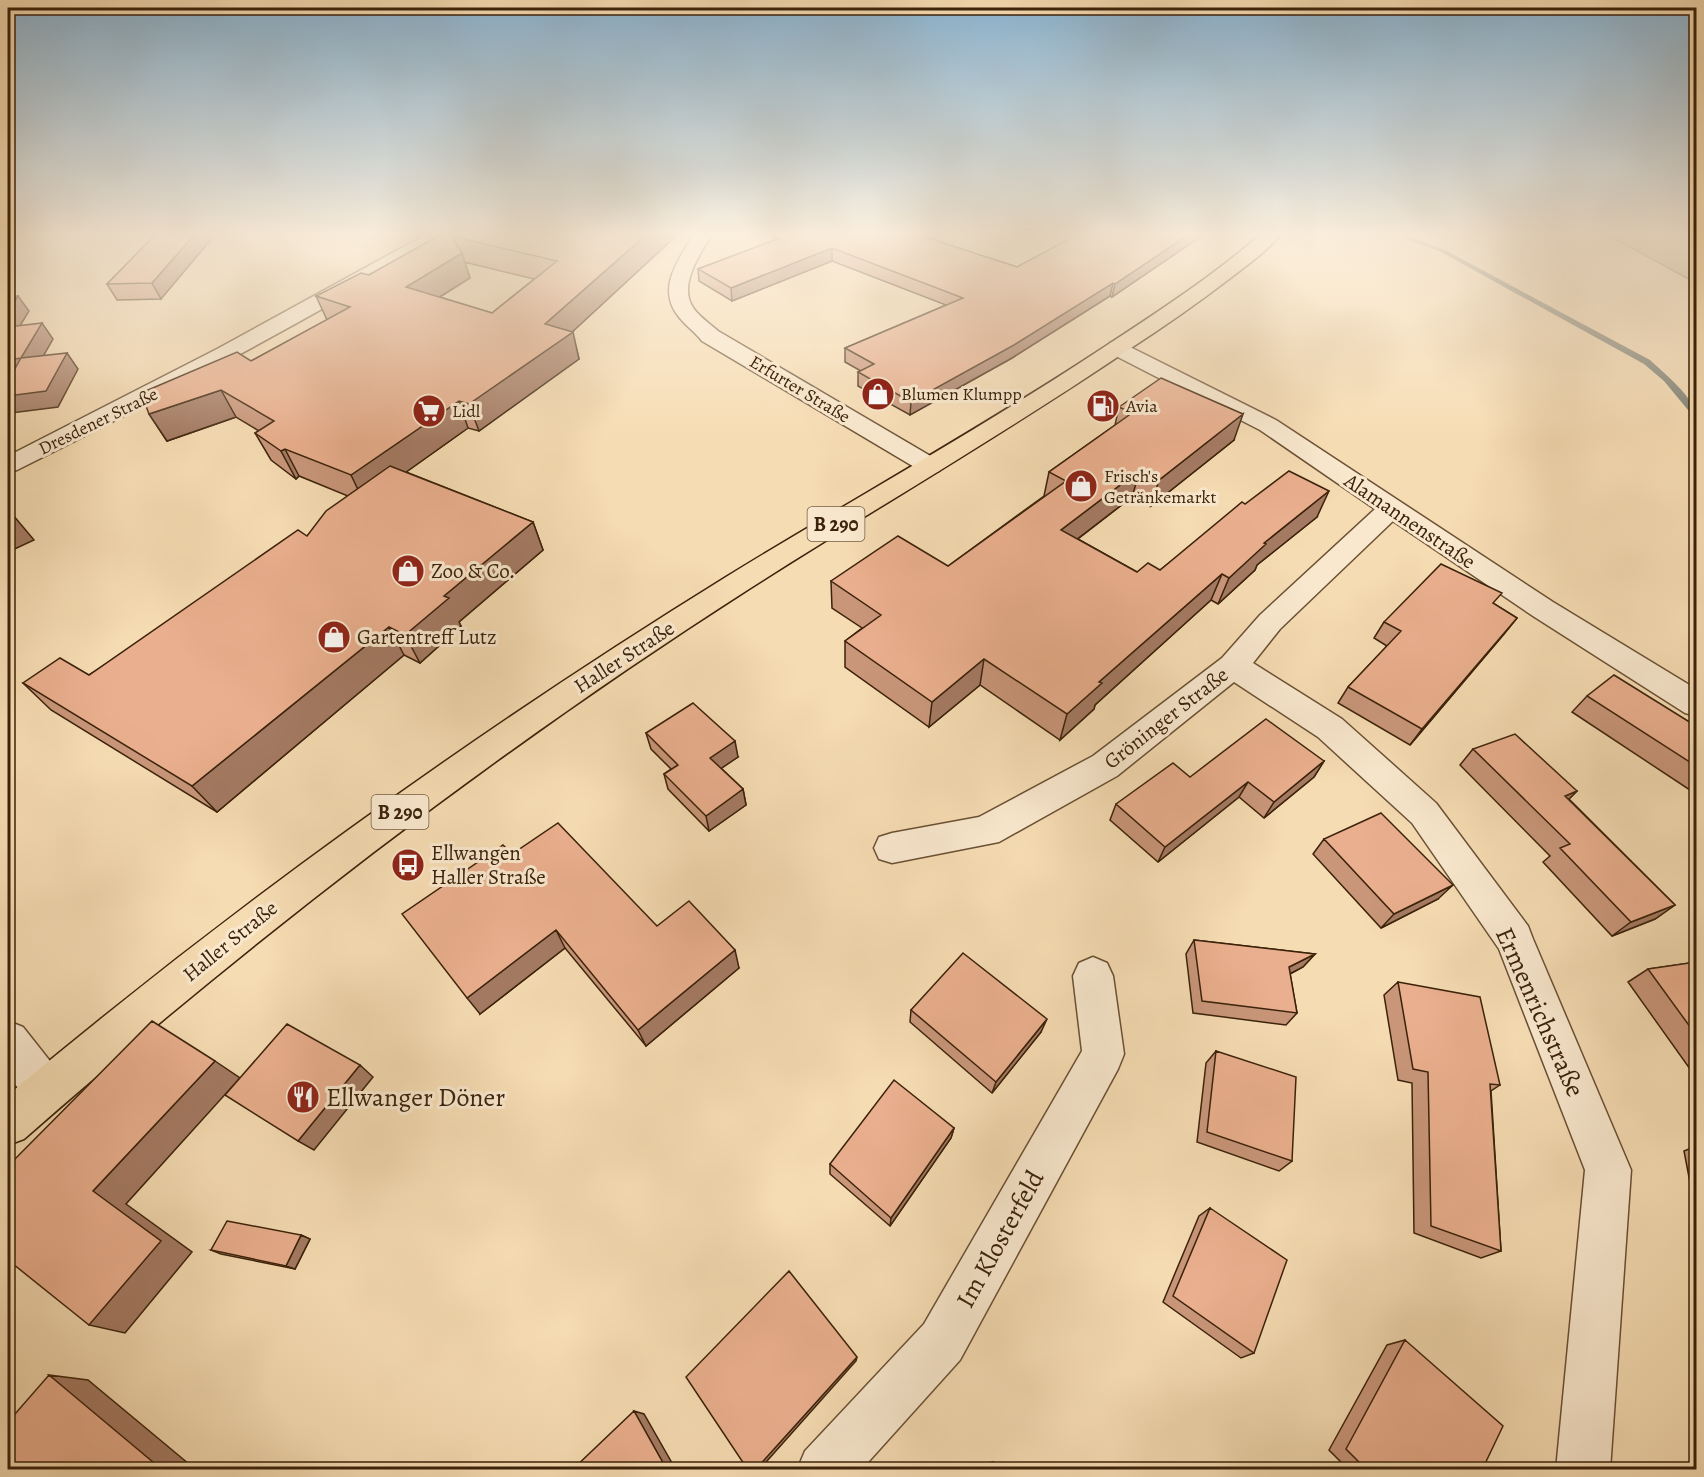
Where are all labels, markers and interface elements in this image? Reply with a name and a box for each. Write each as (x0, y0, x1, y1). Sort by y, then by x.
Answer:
street label: Erfurter Straße (745, 350, 855, 428)
shop icon: Blumen Klumpp (860, 376, 896, 412)
street label: Dresdener Straße (34, 382, 162, 460)
place label: Blumen Klumpp (901, 382, 1022, 406)
fuel station icon: Avia (1085, 388, 1121, 424)
supermarket icon: Lidl (411, 393, 447, 429)
place label: Avia (1125, 394, 1158, 418)
place label: Lidl (452, 399, 481, 423)
place label: Frisch's Getränkemarkt (1104, 464, 1216, 509)
street label: Alamannenstraße (1338, 466, 1481, 575)
shop icon: Frisch's Getränkemarkt (1063, 468, 1099, 504)
road number: B 290 (808, 507, 864, 541)
shop icon: Zoo & Co. (390, 553, 426, 589)
place label: Zoo & Co. (431, 557, 515, 585)
street label: Haller Straße (568, 614, 680, 700)
shop icon: Gartentreff Lutz (316, 619, 352, 655)
place label: Gartentreff Lutz (357, 623, 497, 651)
street label: Gröninger Straße (1098, 661, 1234, 775)
road number: B 290 (372, 795, 428, 829)
place label: Ellwangen Haller Straße (431, 839, 546, 891)
bus stop icon: Ellwangen Haller Straße (390, 847, 426, 883)
street label: Haller Straße (177, 894, 283, 988)
street label: Ermenrichstraße (1487, 922, 1593, 1102)
restaurant icon: Ellwanger Döner (285, 1079, 321, 1115)
place label: Ellwanger Döner (326, 1080, 505, 1115)
street label: Im Klosterfeld (948, 1164, 1052, 1314)

